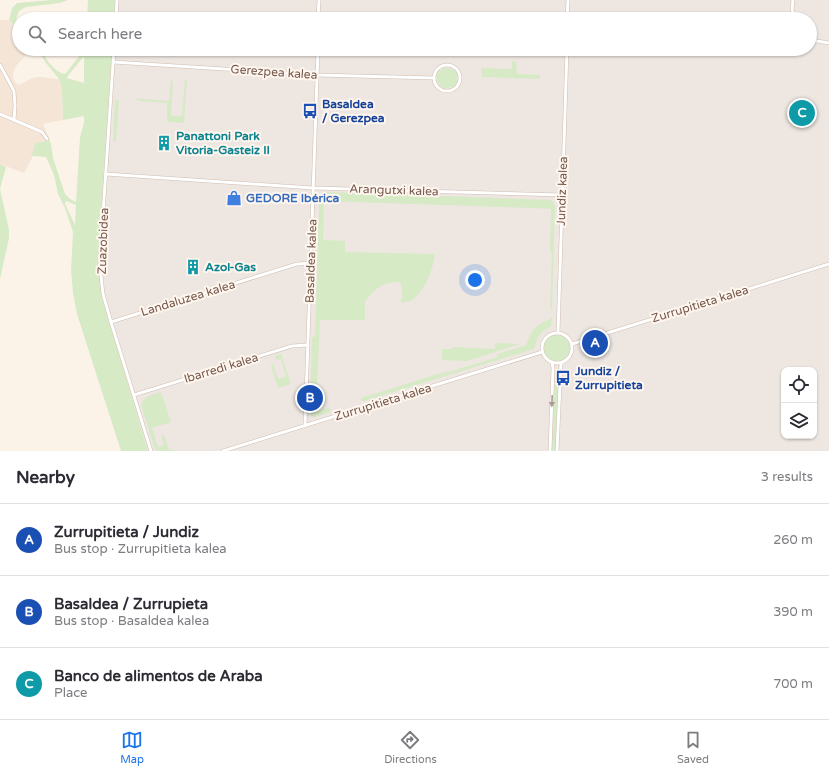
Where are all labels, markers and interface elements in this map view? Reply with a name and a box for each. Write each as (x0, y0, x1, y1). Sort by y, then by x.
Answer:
search box (12, 12, 817, 56)
icon: search (26, 23, 48, 45)
text: Search here (58, 25, 142, 43)
street label: Gerezpea kalea (230, 62, 318, 82)
place label: Basaldea / Gerezpea (322, 97, 385, 126)
pin: C (789, 98, 815, 128)
bus stop icon: Basaldea / Gerezpea (301, 102, 319, 120)
place label: Panattoni Park Vitoria-Gasteiz II (176, 129, 270, 157)
building icon: Panattoni Park Vitoria-Gasteiz II (155, 134, 173, 152)
street label: Jundiz kalea (554, 156, 570, 226)
street label: Arangutxi kalea (349, 181, 439, 199)
shop icon: GEDORE Ibérica (225, 189, 243, 207)
place label: GEDORE Ibérica (246, 191, 339, 205)
street label: Zuazobidea (95, 207, 111, 275)
street label: Basaldea kalea (303, 219, 319, 303)
building icon: Azol-Gas (184, 258, 202, 276)
place label: Azol-Gas (205, 260, 256, 274)
your location (465, 270, 485, 290)
street label: Landaluzea kalea (139, 277, 237, 319)
street label: Zurrupitieta kalea (650, 283, 750, 325)
pin: A (582, 328, 608, 358)
street label: Ibarredi kalea (182, 350, 260, 386)
place label: Jundiz / Zurrupitieta (574, 364, 643, 393)
map controls (781, 367, 817, 439)
button: locate (781, 367, 817, 403)
bus stop icon: Jundiz / Zurrupitieta (554, 369, 572, 387)
street label: Zurrupitieta kalea (333, 381, 433, 423)
pin: B (297, 383, 323, 413)
one-way arrow (549, 395, 555, 408)
button: layers (781, 403, 817, 439)
text: Nearby (16, 467, 75, 488)
text: 3 results (761, 469, 813, 485)
text: Zurrupitieta / Jundiz (54, 523, 199, 541)
text: A (24, 532, 34, 548)
text: 260 m (773, 532, 813, 548)
text: Bus stop · Zurrupitieta kalea (54, 541, 227, 557)
text: Basaldea / Zurrupieta (54, 595, 208, 613)
text: B (24, 604, 34, 620)
text: 390 m (773, 604, 813, 620)
text: Bus stop · Basaldea kalea (54, 613, 209, 629)
text: Banco de alimentos de Araba (54, 667, 263, 685)
text: C (24, 676, 34, 692)
text: 700 m (773, 676, 813, 692)
text: Place (54, 685, 87, 701)
tab: Map (120, 729, 144, 766)
tab: Directions (384, 729, 437, 766)
tab: Saved (677, 729, 709, 766)

